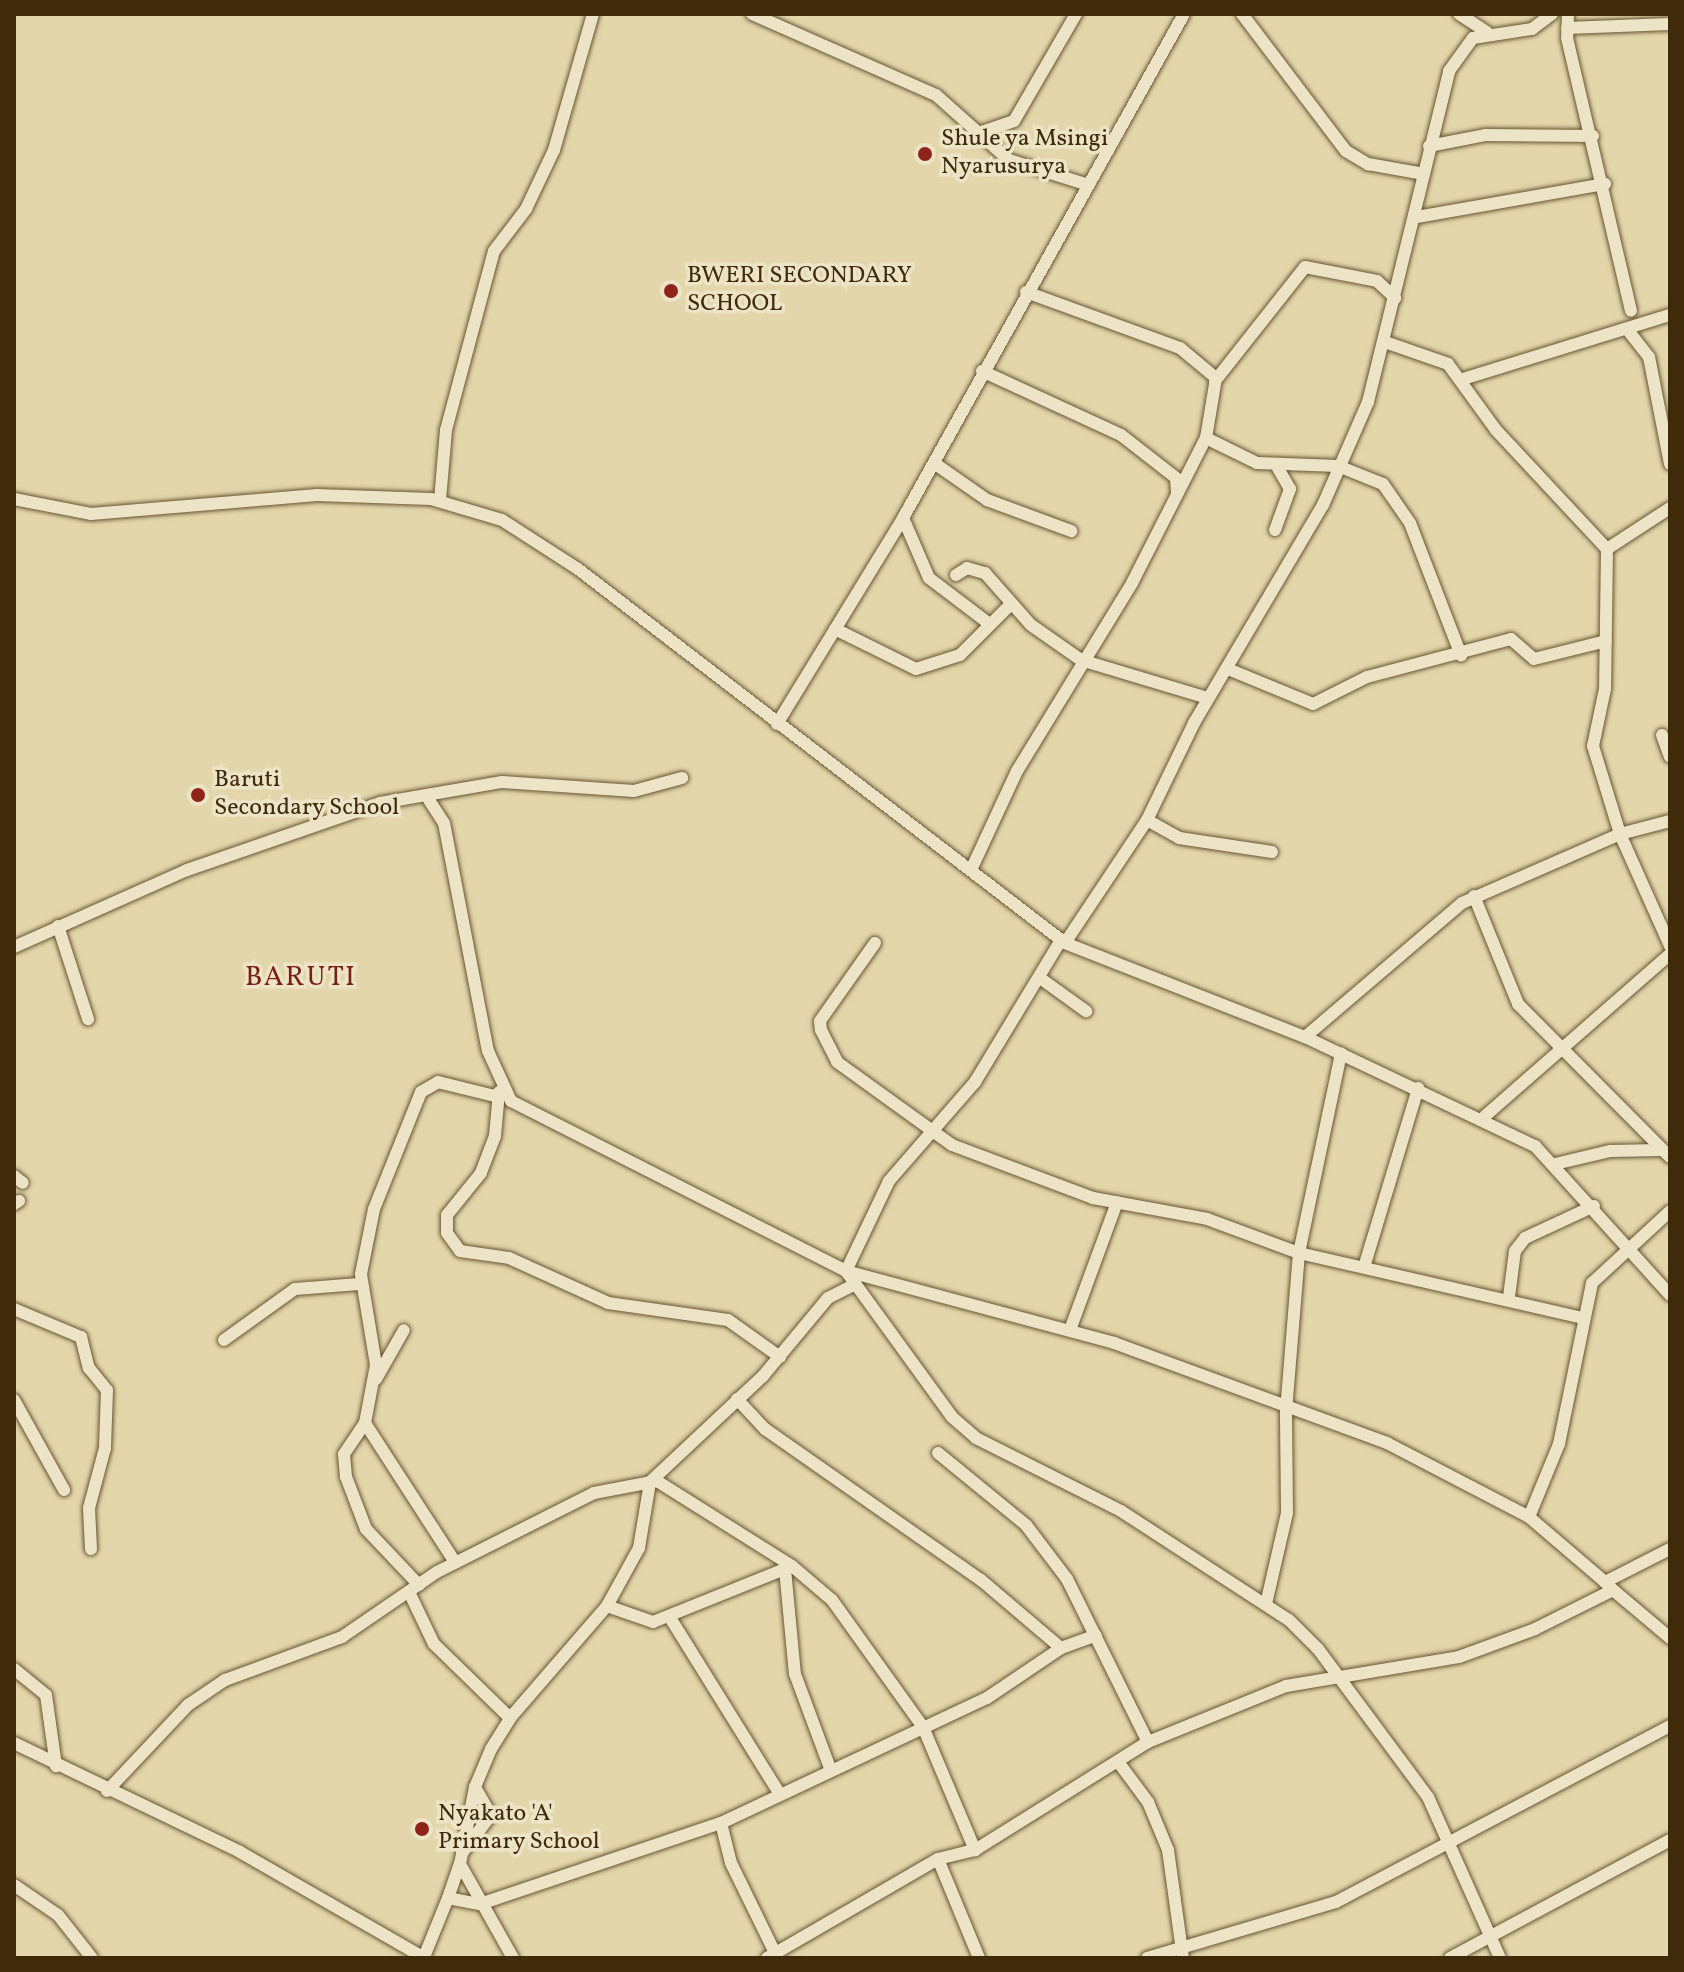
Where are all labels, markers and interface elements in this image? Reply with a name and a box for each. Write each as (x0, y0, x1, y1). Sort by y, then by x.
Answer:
place label: Shule ya Msingi Nyarusurya (941, 126, 1109, 182)
marker: Shule ya Msingi Nyarusurya (916, 145, 934, 163)
place label: BWERI SECONDARY SCHOOL (687, 263, 912, 319)
marker: BWERI SECONDARY SCHOOL (662, 282, 680, 300)
place label: Baruti Secondary School (214, 767, 400, 823)
marker: Baruti Secondary School (189, 786, 207, 804)
district label: BARUTI (245, 961, 357, 995)
place label: Nyakato 'A' Primary School (438, 1801, 600, 1857)
marker: Nyakato 'A' Primary School (413, 1820, 431, 1838)

